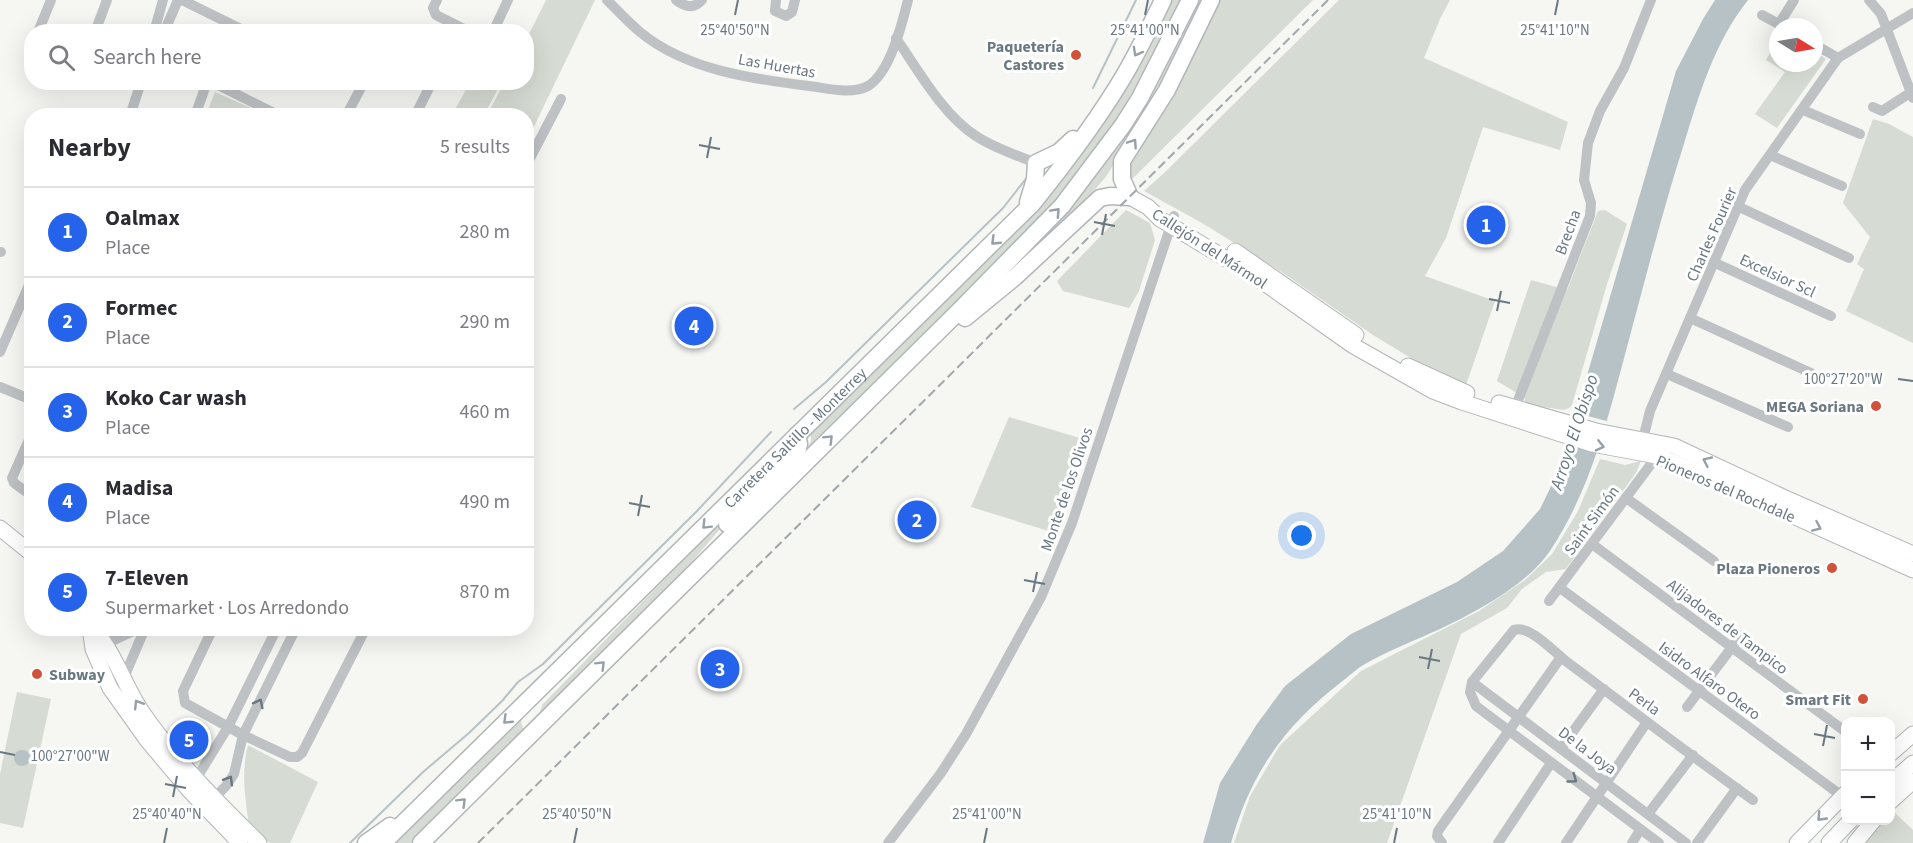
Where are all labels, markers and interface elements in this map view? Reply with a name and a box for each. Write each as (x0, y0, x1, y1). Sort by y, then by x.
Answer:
north arrow (1769, 18, 1823, 72)
text: 25°40'50"N (700, 20, 770, 41)
text: 25°41'00"N (1110, 20, 1180, 41)
text: 25°41'10"N (1520, 20, 1590, 41)
search box (24, 24, 534, 90)
place label: Paquetería Castores (987, 36, 1064, 76)
icon: search (45, 41, 78, 74)
text: Search here (93, 41, 201, 73)
one-way arrow (1133, 46, 1144, 57)
street label: Las Huertas (736, 48, 818, 84)
marker: Paquetería Castores (1069, 48, 1083, 62)
text: Nearby (48, 129, 131, 166)
text: 5 results (440, 133, 510, 161)
one-way arrow (1126, 139, 1137, 150)
street label: Charles Fourier (1681, 183, 1743, 285)
text: Oalmax (105, 202, 180, 234)
pin: 1 (1466, 202, 1506, 248)
street label: Callejón del Mármol (1148, 203, 1271, 294)
street label: Brecha (1550, 207, 1586, 258)
one-way arrow (1049, 208, 1060, 218)
text: 1 (62, 218, 73, 246)
text: 280 m (460, 218, 510, 246)
one-way arrow (991, 233, 1002, 244)
text: Place (105, 234, 150, 262)
street label: Excelsior Scl (1736, 249, 1819, 303)
text: Formec (105, 292, 178, 324)
pin: 4 (674, 304, 714, 348)
text: 2 (62, 308, 73, 336)
text: 290 m (460, 308, 510, 336)
text: Place (105, 324, 150, 352)
street label: Carretera Saltillo - Monterrey (719, 362, 872, 514)
text: 100°27'20"W (1803, 369, 1883, 390)
water label: Arroyo El Obispo (1544, 371, 1605, 494)
text: Koko Car wash (105, 382, 247, 414)
place label: MEGA Soriana (1766, 396, 1864, 418)
text: 3 (62, 398, 73, 426)
text: 460 m (460, 398, 510, 426)
marker: MEGA Soriana (1869, 399, 1883, 413)
text: Place (105, 414, 150, 442)
street label: Monte de los Olivos (1035, 424, 1099, 554)
one-way arrow (822, 436, 833, 447)
one-way arrow (1595, 438, 1605, 451)
street label: Pioneros del Rochdale (1653, 450, 1799, 528)
one-way arrow (1702, 457, 1713, 469)
text: Madisa (105, 472, 173, 504)
street label: Saint Simón (1559, 481, 1625, 560)
text: 4 (62, 488, 73, 516)
text: 490 m (460, 488, 510, 516)
pin: 2 (898, 498, 936, 542)
text: Place (105, 504, 150, 532)
one-way arrow (703, 517, 714, 528)
one-way arrow (1811, 520, 1822, 532)
your location (1287, 521, 1316, 550)
place label: Plaza Pioneros (1716, 558, 1820, 580)
marker: Plaza Pioneros (1825, 561, 1839, 575)
text: 7-Eleven (105, 562, 189, 594)
street label: Alijadores de Tampico (1662, 574, 1793, 680)
text: 5 (62, 578, 73, 606)
text: 870 m (460, 578, 510, 606)
text: Supermarket · Los Arredondo (105, 594, 349, 622)
street label: Isidro Alfaro Otero (1654, 636, 1765, 725)
pin: 3 (700, 646, 740, 692)
one-way arrow (594, 661, 605, 672)
place label: Subway (49, 664, 106, 686)
marker: Subway (30, 667, 44, 681)
street label: Perla (1624, 683, 1665, 721)
place label: Smart Fit (1785, 689, 1851, 711)
marker: Smart Fit (1856, 692, 1870, 706)
one-way arrow (251, 699, 263, 710)
one-way arrow (134, 700, 145, 711)
one-way arrow (504, 713, 514, 724)
map controls (1841, 717, 1895, 825)
button: + (1841, 717, 1895, 771)
pin: 5 (170, 718, 208, 762)
street label: De la Joya (1554, 722, 1621, 780)
text: 100°27'00"W (30, 746, 110, 767)
button: − (1841, 771, 1895, 825)
one-way arrow (1566, 772, 1577, 783)
one-way arrow (222, 776, 234, 786)
one-way arrow (455, 798, 466, 809)
text: 25°40'40"N (132, 804, 202, 825)
text: 25°40'50"N (542, 804, 612, 825)
text: 25°41'00"N (952, 804, 1022, 825)
text: 25°41'10"N (1362, 804, 1432, 825)
one-way arrow (1817, 810, 1828, 821)

